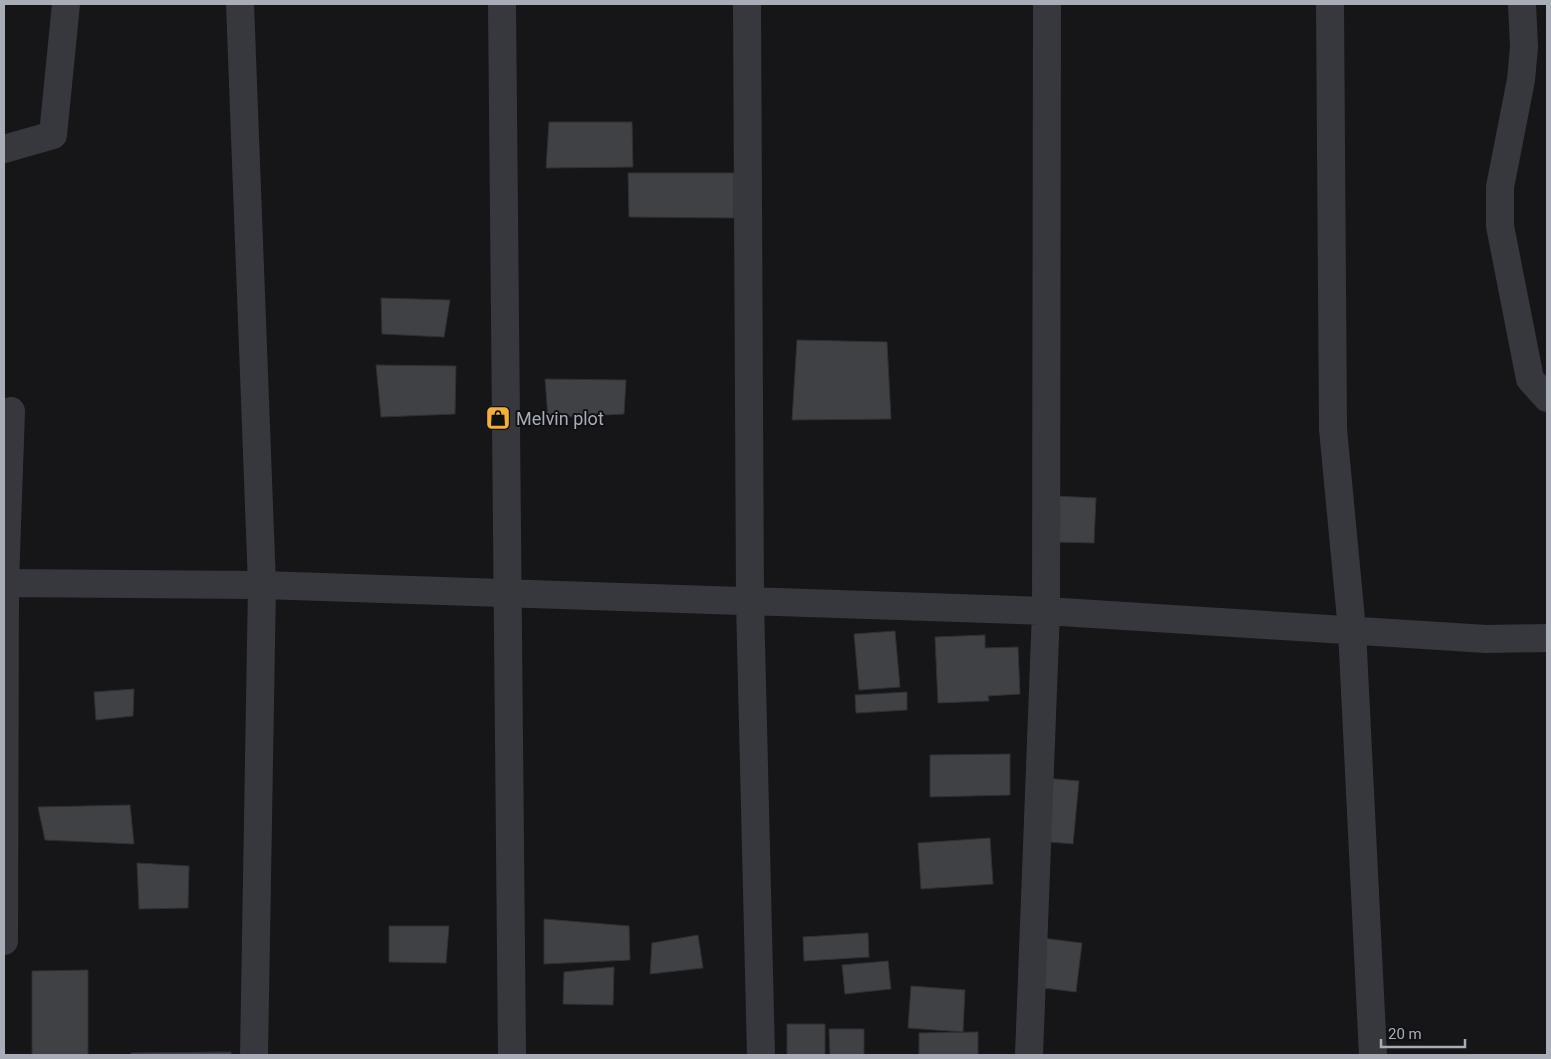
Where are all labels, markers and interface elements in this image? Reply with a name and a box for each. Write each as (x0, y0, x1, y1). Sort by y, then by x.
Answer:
shop icon: Melvin plot (485, 405, 511, 431)
place label: Melvin plot (516, 408, 604, 429)
scale bar (1381, 1016, 1465, 1048)
text: 20 m (1388, 1025, 1422, 1043)

